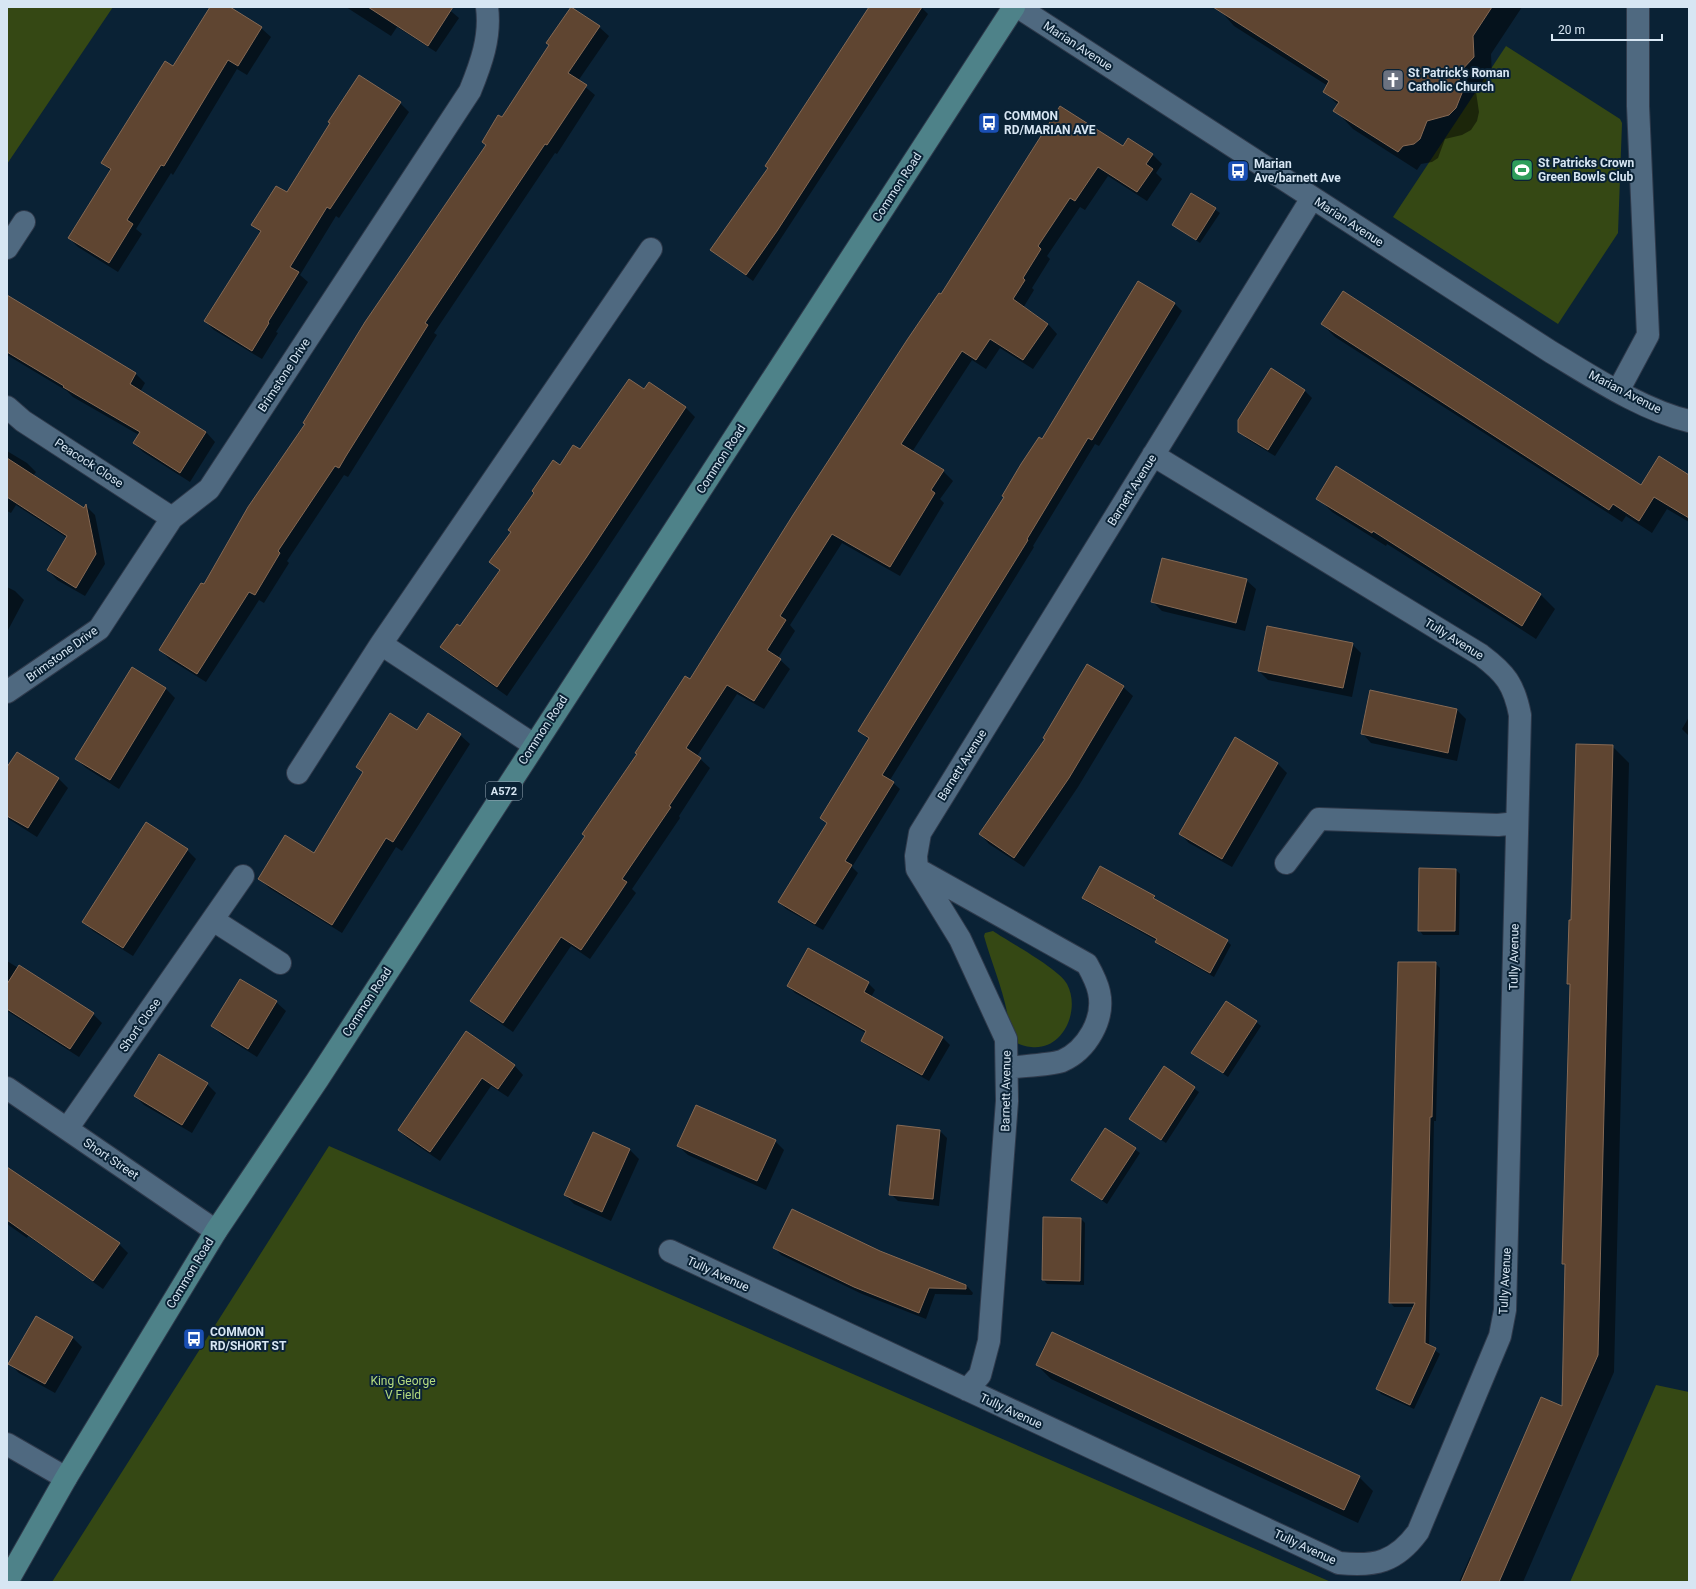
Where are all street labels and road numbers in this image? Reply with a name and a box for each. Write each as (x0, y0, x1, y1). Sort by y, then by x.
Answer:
street label: Marian Avenue (1041, 19, 1115, 73)
street label: Common Road (869, 150, 925, 224)
street label: Marian Avenue (1312, 195, 1386, 249)
street label: Brimstone Drive (255, 336, 313, 414)
street label: Marian Avenue (1586, 368, 1664, 416)
street label: Common Road (693, 422, 749, 496)
street label: Peacock Close (52, 436, 126, 490)
street label: Barnett Avenue (1105, 452, 1159, 528)
street label: Tully Avenue (1422, 615, 1486, 663)
street label: Brimstone Drive (24, 623, 100, 685)
street label: Common Road (515, 693, 571, 767)
street label: Barnett Avenue (935, 727, 989, 803)
road number: A572 (486, 782, 522, 800)
street label: Tully Avenue (1506, 923, 1522, 991)
street label: Common Road (339, 965, 395, 1039)
street label: Short Close (116, 996, 164, 1054)
street label: Barnett Avenue (998, 1050, 1014, 1132)
street label: Short Street (81, 1135, 141, 1183)
street label: Common Road (163, 1235, 217, 1311)
street label: Tully Avenue (1496, 1247, 1514, 1315)
street label: Tully Avenue (685, 1254, 751, 1294)
street label: Tully Avenue (978, 1391, 1044, 1431)
street label: Tully Avenue (1272, 1527, 1338, 1567)

